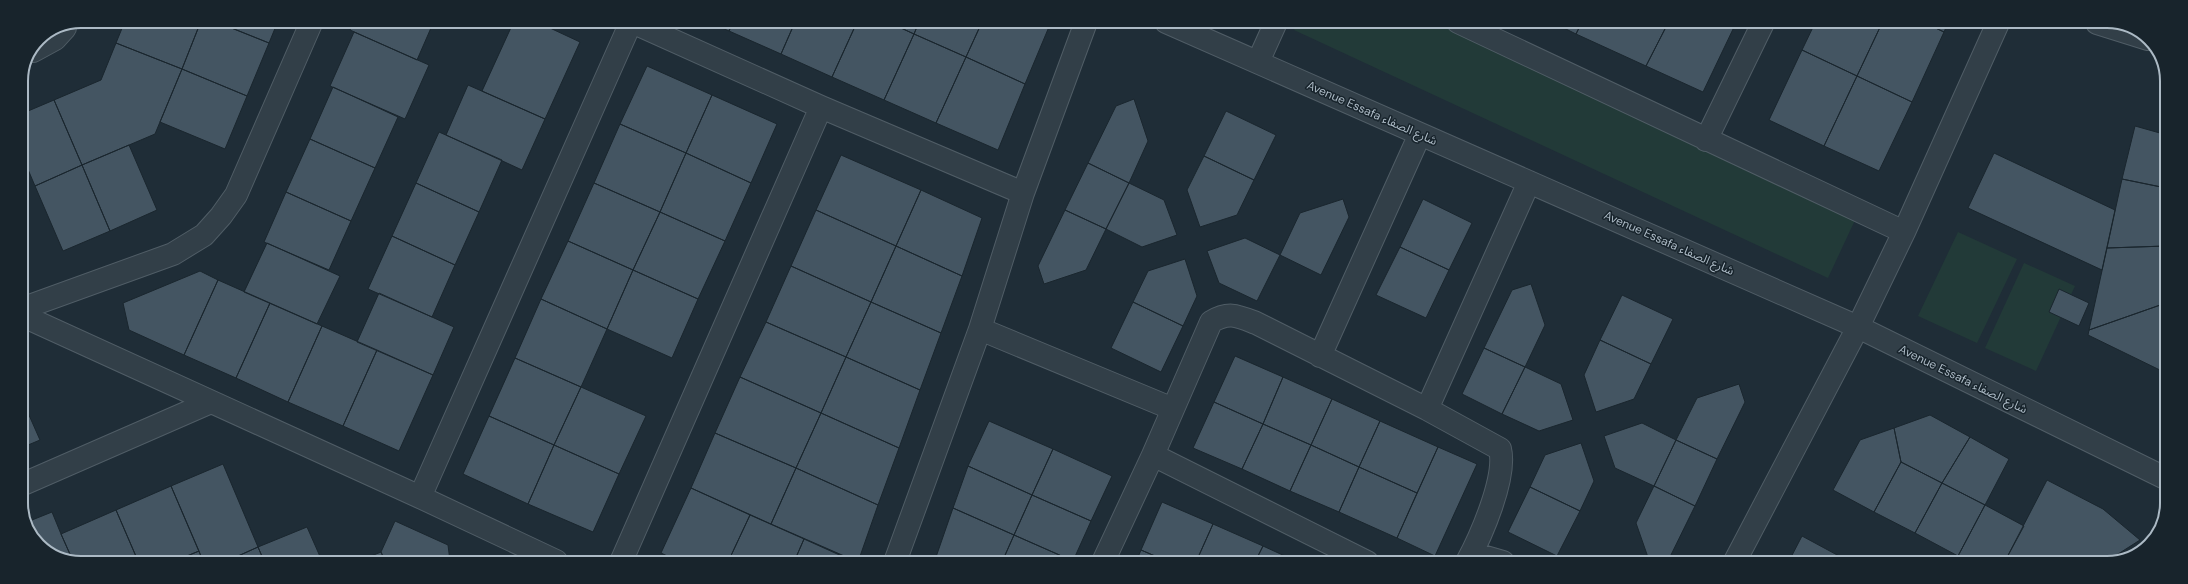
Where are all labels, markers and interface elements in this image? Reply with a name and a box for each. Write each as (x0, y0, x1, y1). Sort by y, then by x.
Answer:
street label: Avenue Essafa شارع الصفاء (1304, 77, 1440, 150)
street label: Avenue Essafa شارع الصفاء (1601, 207, 1737, 280)
street label: Avenue Essafa شارع الصفاء (1896, 341, 2030, 418)

